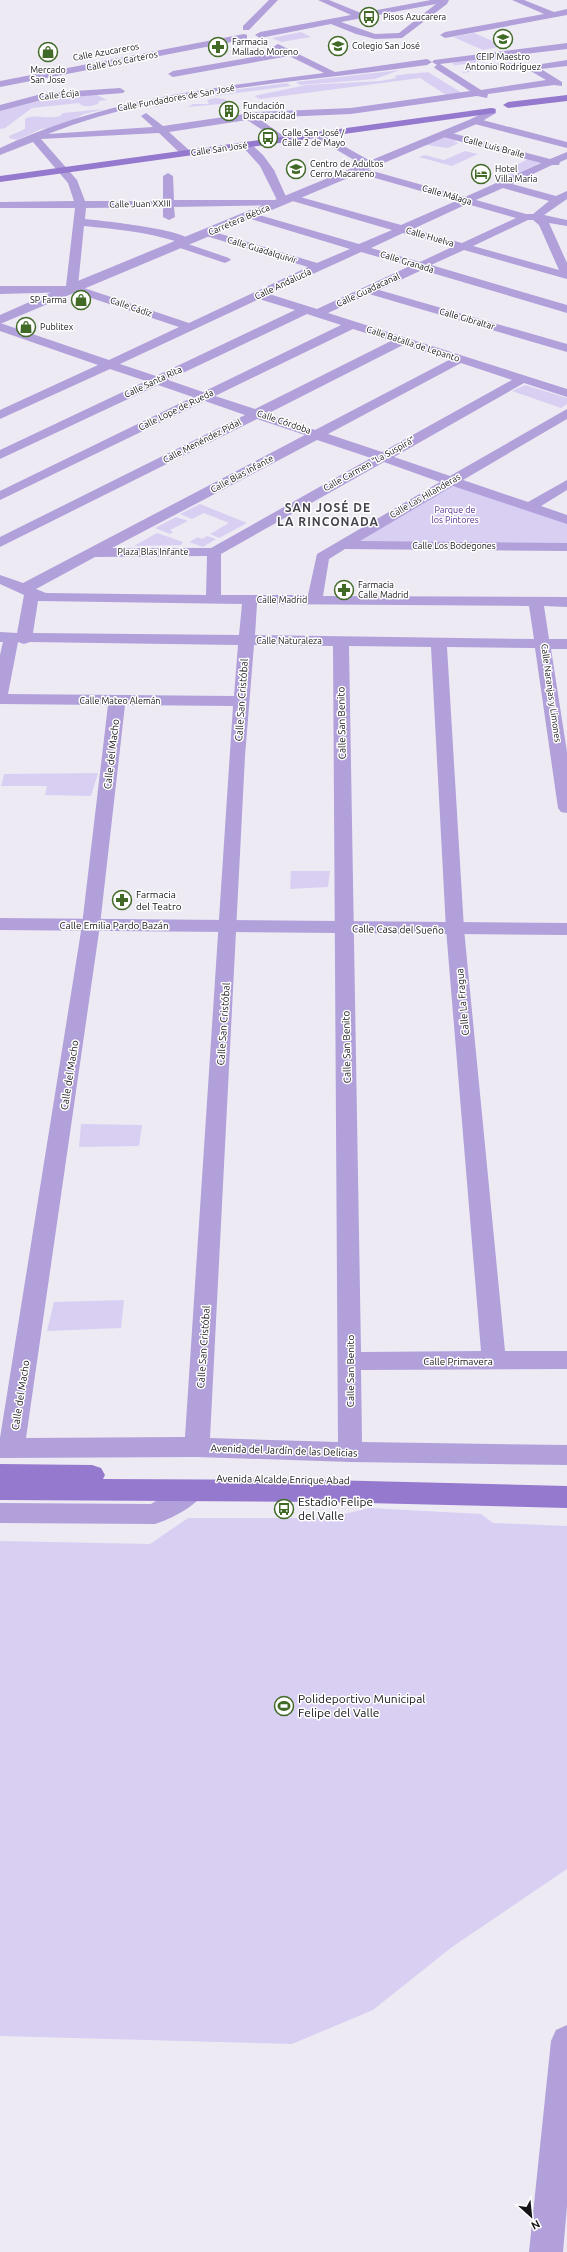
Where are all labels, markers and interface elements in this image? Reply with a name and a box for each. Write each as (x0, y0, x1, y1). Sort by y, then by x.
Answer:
bus stop icon: Pisos Azucarera (358, 6, 380, 28)
place label: Pisos Azucarera (383, 12, 446, 22)
school or university icon: CEIP Maestro Antonio Rodríguez (492, 28, 514, 50)
school or university icon: Colegio San José (327, 35, 349, 57)
pharmacy icon: Farmacia Mallado Moreno (207, 36, 229, 58)
place label: Farmacia Mallado Moreno (232, 37, 298, 57)
shop icon: Mercado San Jose (37, 41, 59, 63)
street label: Calle Azucareros (72, 41, 140, 63)
place label: Colegio San José (352, 41, 420, 51)
street label: Calle Los Carteros (86, 49, 159, 73)
place label: CEIP Maestro Antonio Rodríguez (465, 52, 541, 72)
place label: Mercado San Jose (30, 65, 66, 85)
street label: Calle Fundadores de San José (117, 83, 235, 113)
street label: Calle Écija (38, 86, 79, 102)
building icon: Fundación Discapacidad (218, 100, 240, 122)
place label: Fundación Discapacidad (243, 101, 296, 121)
bus stop icon: Calle San José / Calle 2 de Mayo (257, 127, 279, 149)
place label: Calle San José / Calle 2 de Mayo (282, 128, 345, 148)
street label: Calle Luis Braile (462, 134, 526, 160)
street label: Calle San José (190, 140, 248, 158)
school or university icon: Centro de Adultos Cerro Macareno (285, 158, 307, 180)
place label: Centro de Adultos Cerro Macareno (310, 159, 384, 179)
hotel icon: Hotel Villa Maria (470, 163, 492, 185)
place label: Hotel Villa Maria (495, 164, 537, 184)
street label: Calle Málaga (421, 183, 473, 207)
street label: Calle Juan XXIII (109, 198, 171, 210)
street label: Carretera Bética (207, 203, 271, 237)
street label: Calle Huelva (405, 225, 455, 249)
street label: Calle Guadalquivir (226, 235, 299, 266)
street label: Calle Granada (379, 249, 435, 275)
street label: Calle Andalucía (253, 267, 313, 301)
street label: Calle Guadacanal (335, 271, 402, 309)
shop icon: SP Farma (70, 289, 92, 311)
place label: SP Farma (30, 295, 67, 305)
street label: Calle Cádiz (109, 295, 153, 319)
street label: Calle Gibraltar (438, 306, 496, 332)
shop icon: Publitex (15, 316, 37, 338)
place label: Publitex (40, 322, 74, 332)
street label: Calle Batalla de Lepanto (365, 324, 461, 364)
street label: Calle Santa Rita (123, 364, 183, 400)
street label: Calle Lope de Rueda (137, 388, 215, 432)
street label: Calle Córdoba (256, 408, 312, 436)
street label: Calle Menéndez Pidal (161, 417, 243, 465)
street label: Calle Carmen "La Suspirá" (322, 435, 416, 493)
street label: Calle Blas Infante (209, 453, 275, 495)
street label: Calle Las Hilanderas (388, 472, 462, 520)
district label: SAN JOSÉ DE LA RINCONADA (277, 499, 379, 528)
park label: Parque de los Pintores (431, 505, 479, 525)
street label: Calle Los Bodegones (412, 541, 496, 551)
street label: Plaza Blas Infante (118, 547, 189, 557)
pharmacy icon: Farmacia Calle Madrid (333, 579, 355, 601)
place label: Farmacia Calle Madrid (358, 580, 408, 600)
street label: Calle Madrid (257, 595, 307, 605)
street label: Calle Naturaleza (256, 636, 322, 646)
street label: Calle Naranjas y Limones (539, 643, 563, 743)
street label: Calle San Cristóbal (233, 658, 250, 742)
street label: Calle San Benito (335, 687, 348, 759)
street label: Calle Mateo Alemán (80, 696, 160, 706)
street label: Calle del Macho (102, 718, 121, 790)
pharmacy icon: Farmacia del Teatro (111, 889, 133, 911)
place label: Farmacia del Teatro (136, 889, 182, 912)
street label: Calle Emilia Pardo Bazán (59, 920, 169, 931)
street label: Calle Casa del Sueño (352, 923, 444, 936)
street label: Calle La Fragua (454, 968, 471, 1036)
street label: Calle San Cristóbal (215, 982, 232, 1066)
street label: Calle San Benito (340, 1011, 353, 1083)
street label: Calle del Macho (59, 1039, 80, 1111)
street label: Calle San Cristóbal (195, 1305, 212, 1389)
street label: Calle San Benito (345, 1335, 356, 1407)
street label: Calle Primavera (423, 1356, 493, 1367)
street label: Calle del Macho (10, 1359, 31, 1431)
street label: Avenida del Jardín de las Delicias (210, 1442, 358, 1459)
street label: Avenida Alcalde Enrique Abad (216, 1473, 350, 1486)
place label: Estadio Felipe del Valle (298, 1495, 373, 1522)
bus stop icon: Estadio Felipe del Valle (273, 1498, 295, 1520)
place label: Polideportivo Municipal Felipe del Valle (298, 1692, 425, 1719)
sports icon: Polideportivo Municipal Felipe del Valle (273, 1695, 295, 1717)
north arrow (511, 2196, 551, 2236)
text: N (529, 2218, 542, 2232)

